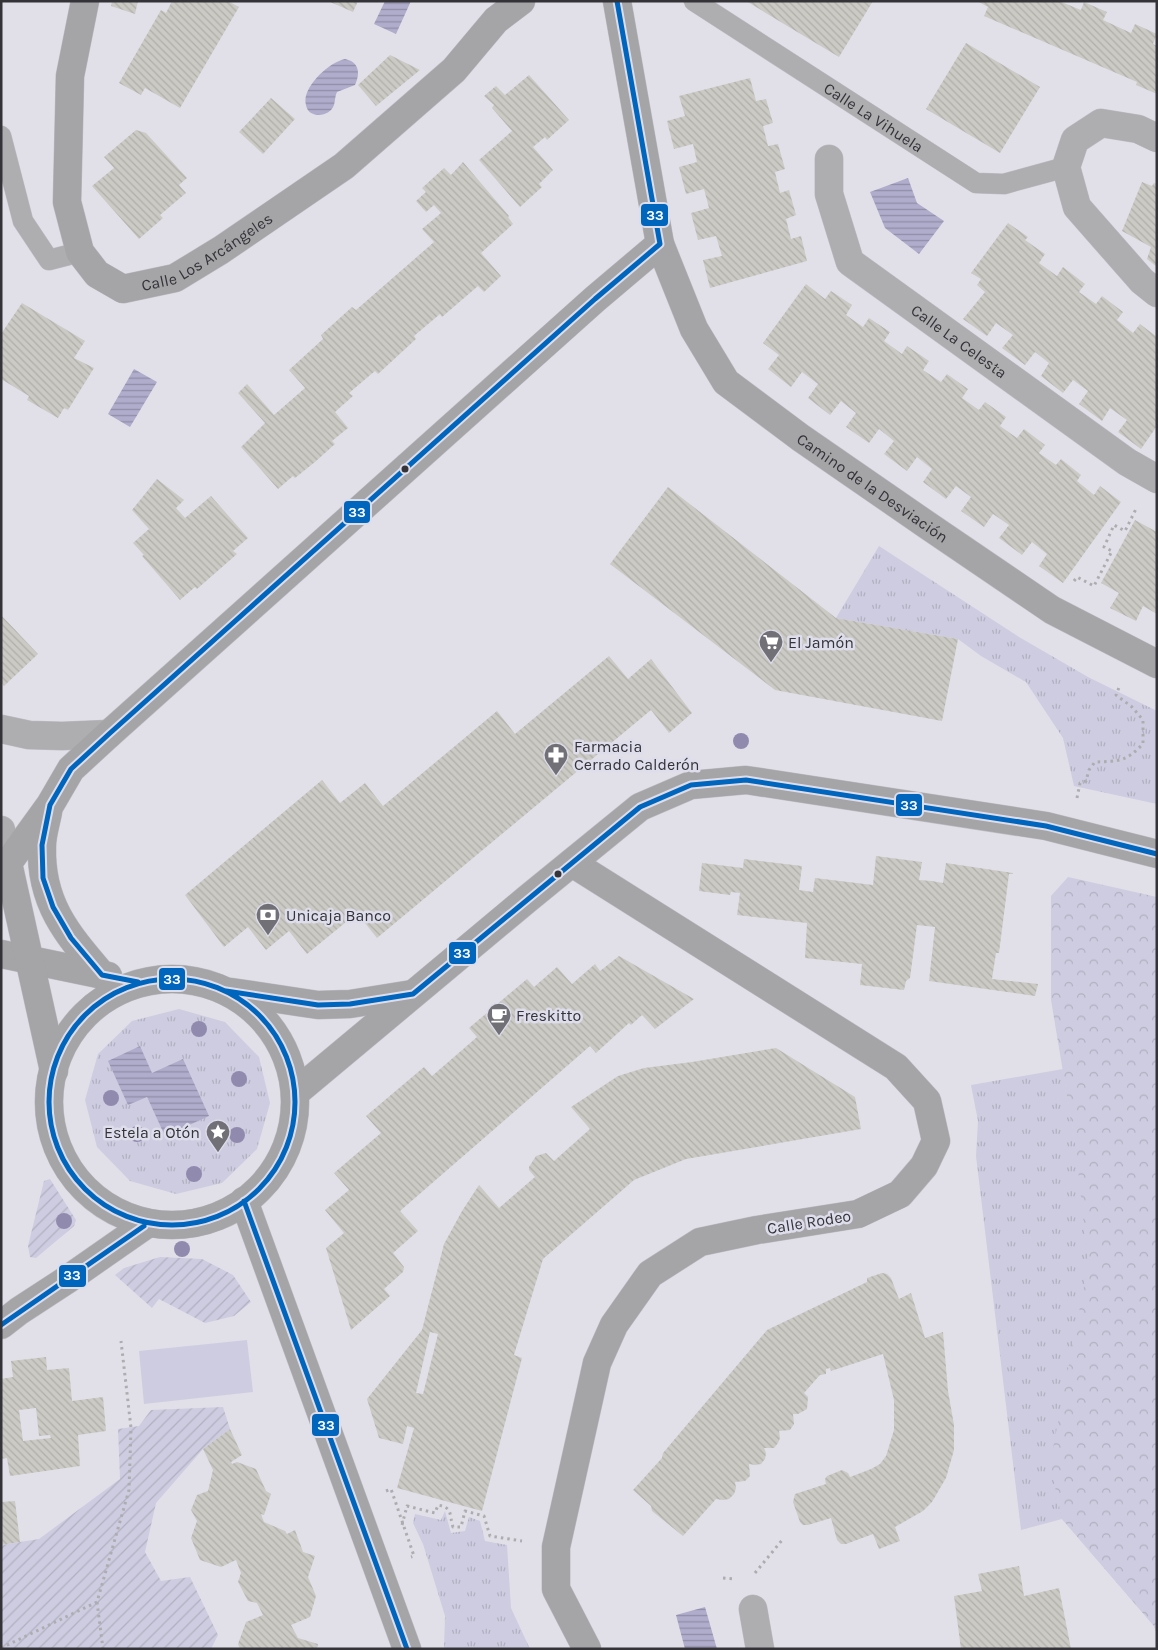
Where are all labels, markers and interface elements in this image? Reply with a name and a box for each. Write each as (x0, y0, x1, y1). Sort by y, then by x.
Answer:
street label: Calle La Vihuela (821, 78, 927, 156)
line badge: 33 (640, 203, 669, 227)
text: 33 (646, 207, 664, 224)
street label: Calle Los Arcángeles (140, 208, 276, 294)
street label: Calle La Celesta (908, 300, 1011, 382)
street label: Camino de la Desviación (793, 429, 952, 546)
unlabelled marker (400, 464, 410, 474)
line badge: 33 (343, 500, 371, 524)
text: 33 (348, 504, 366, 521)
supermarket icon: El Jamón (758, 629, 784, 663)
place label: El Jamón (788, 633, 854, 652)
place label: Farmacia Cerrado Calderón (574, 737, 699, 774)
pharmacy icon: Farmacia Cerrado Calderón (543, 742, 569, 776)
line badge: 33 (895, 793, 923, 817)
text: 33 (900, 797, 918, 814)
unlabelled marker (553, 869, 563, 879)
bank icon: Unicaja Banco (255, 902, 281, 936)
place label: Unicaja Banco (286, 906, 391, 925)
line badge: 33 (448, 941, 477, 965)
text: 33 (453, 945, 471, 962)
line badge: 33 (158, 967, 186, 991)
text: 33 (163, 971, 181, 988)
cafe icon: Freskitto (486, 1002, 512, 1036)
place label: Freskitto (516, 1006, 581, 1025)
place icon: Estela a Otón (205, 1119, 231, 1153)
place label: Estela a Otón (104, 1123, 200, 1142)
street label: Calle Rodeo (766, 1206, 852, 1238)
line badge: 33 (58, 1264, 87, 1288)
text: 33 (63, 1267, 81, 1284)
line badge: 33 (311, 1413, 340, 1437)
text: 33 (317, 1417, 335, 1434)

